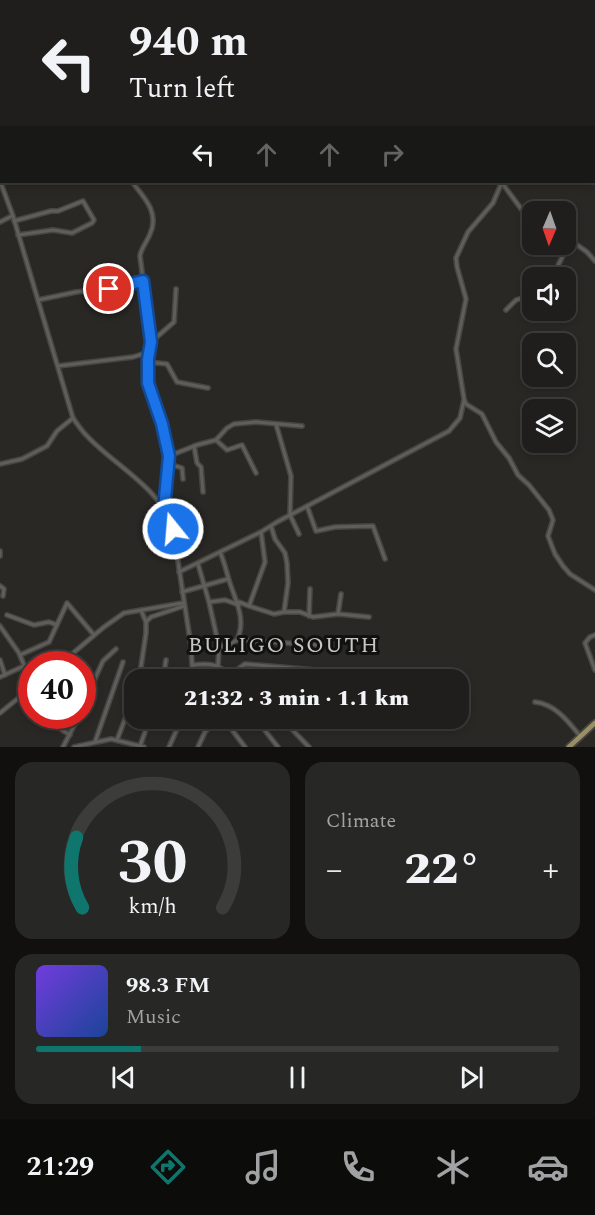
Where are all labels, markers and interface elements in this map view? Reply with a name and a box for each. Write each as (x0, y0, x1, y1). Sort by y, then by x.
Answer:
text: 940 m (129, 11, 248, 74)
icon: left (30, 24, 108, 102)
text: Turn left (129, 68, 235, 110)
icon: left (187, 138, 220, 171)
icon: ahead (250, 138, 283, 171)
icon: ahead (313, 138, 346, 171)
icon: right (376, 138, 409, 171)
north arrow (522, 201, 576, 255)
map controls (522, 201, 576, 453)
pin (83, 263, 134, 314)
button: sound (522, 267, 576, 321)
icon: arrive (92, 272, 125, 305)
button: search (522, 333, 576, 387)
button: layers (522, 399, 576, 453)
position arrow (141, 497, 205, 561)
district label: BULIGO SOUTH (188, 629, 380, 662)
speed limit sign: 40 (18, 651, 96, 729)
text: 21:32 · 3 min · 1.1 km (184, 682, 409, 715)
text: Climate (326, 806, 396, 836)
text: 30 (117, 816, 188, 911)
text: 22° (404, 835, 481, 904)
text: − (326, 845, 343, 895)
text: + (542, 845, 559, 895)
text: km/h (128, 890, 177, 923)
text: 98.3 FM (126, 969, 210, 1002)
text: Music (126, 1002, 181, 1032)
icon: previous (107, 1061, 140, 1094)
icon: pause (281, 1061, 314, 1094)
icon: next (455, 1061, 488, 1094)
text: 21:29 (26, 1146, 94, 1188)
icon: directions (147, 1146, 189, 1188)
icon: music (242, 1146, 284, 1188)
icon: phone (337, 1146, 379, 1188)
icon: climate (432, 1146, 474, 1188)
icon: car (527, 1146, 569, 1188)

